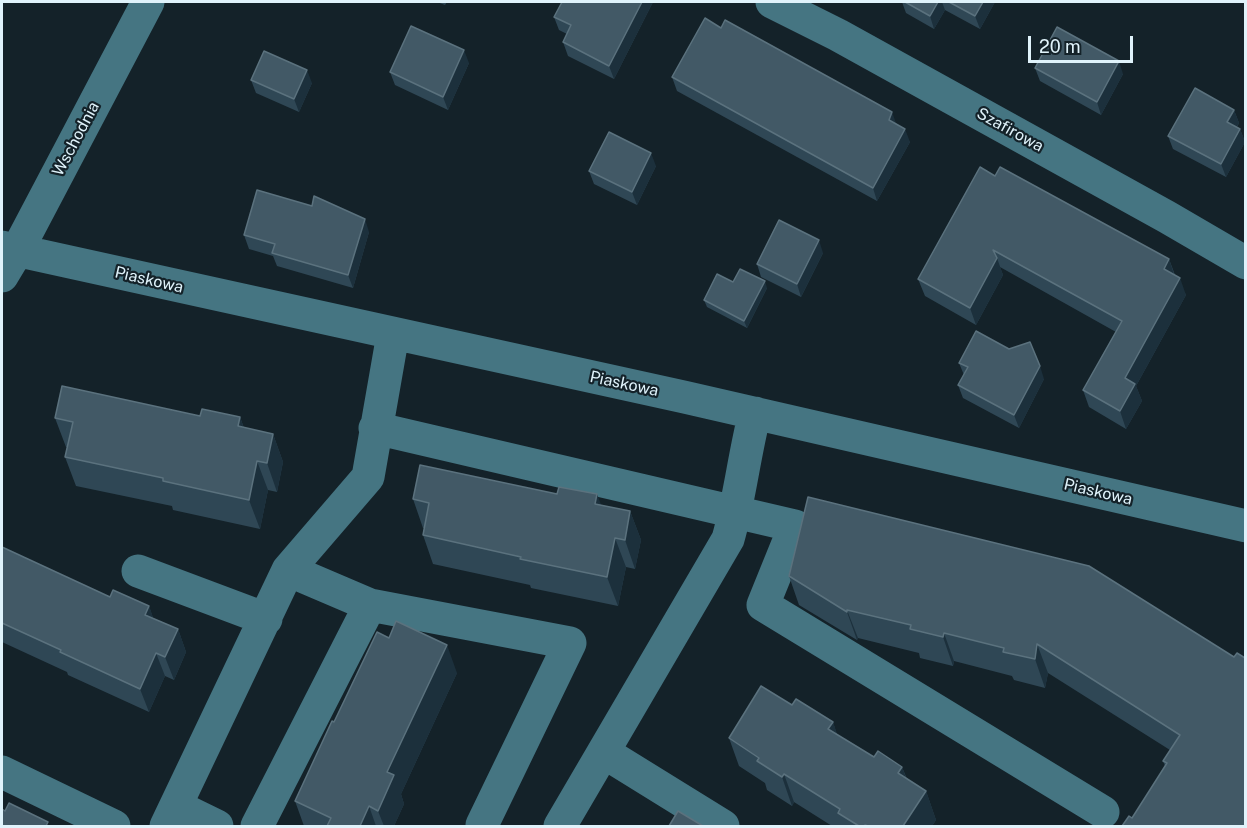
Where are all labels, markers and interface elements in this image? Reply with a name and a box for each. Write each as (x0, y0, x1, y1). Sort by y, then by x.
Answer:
scale bar (1031, 24, 1136, 62)
text: 20 m (1039, 36, 1081, 57)
street label: Wschodnia (48, 99, 104, 179)
street label: Szafirowa (973, 104, 1047, 156)
street label: Piaskowa (113, 263, 185, 297)
street label: Piaskowa (588, 367, 660, 401)
street label: Piaskowa (1062, 475, 1134, 509)

